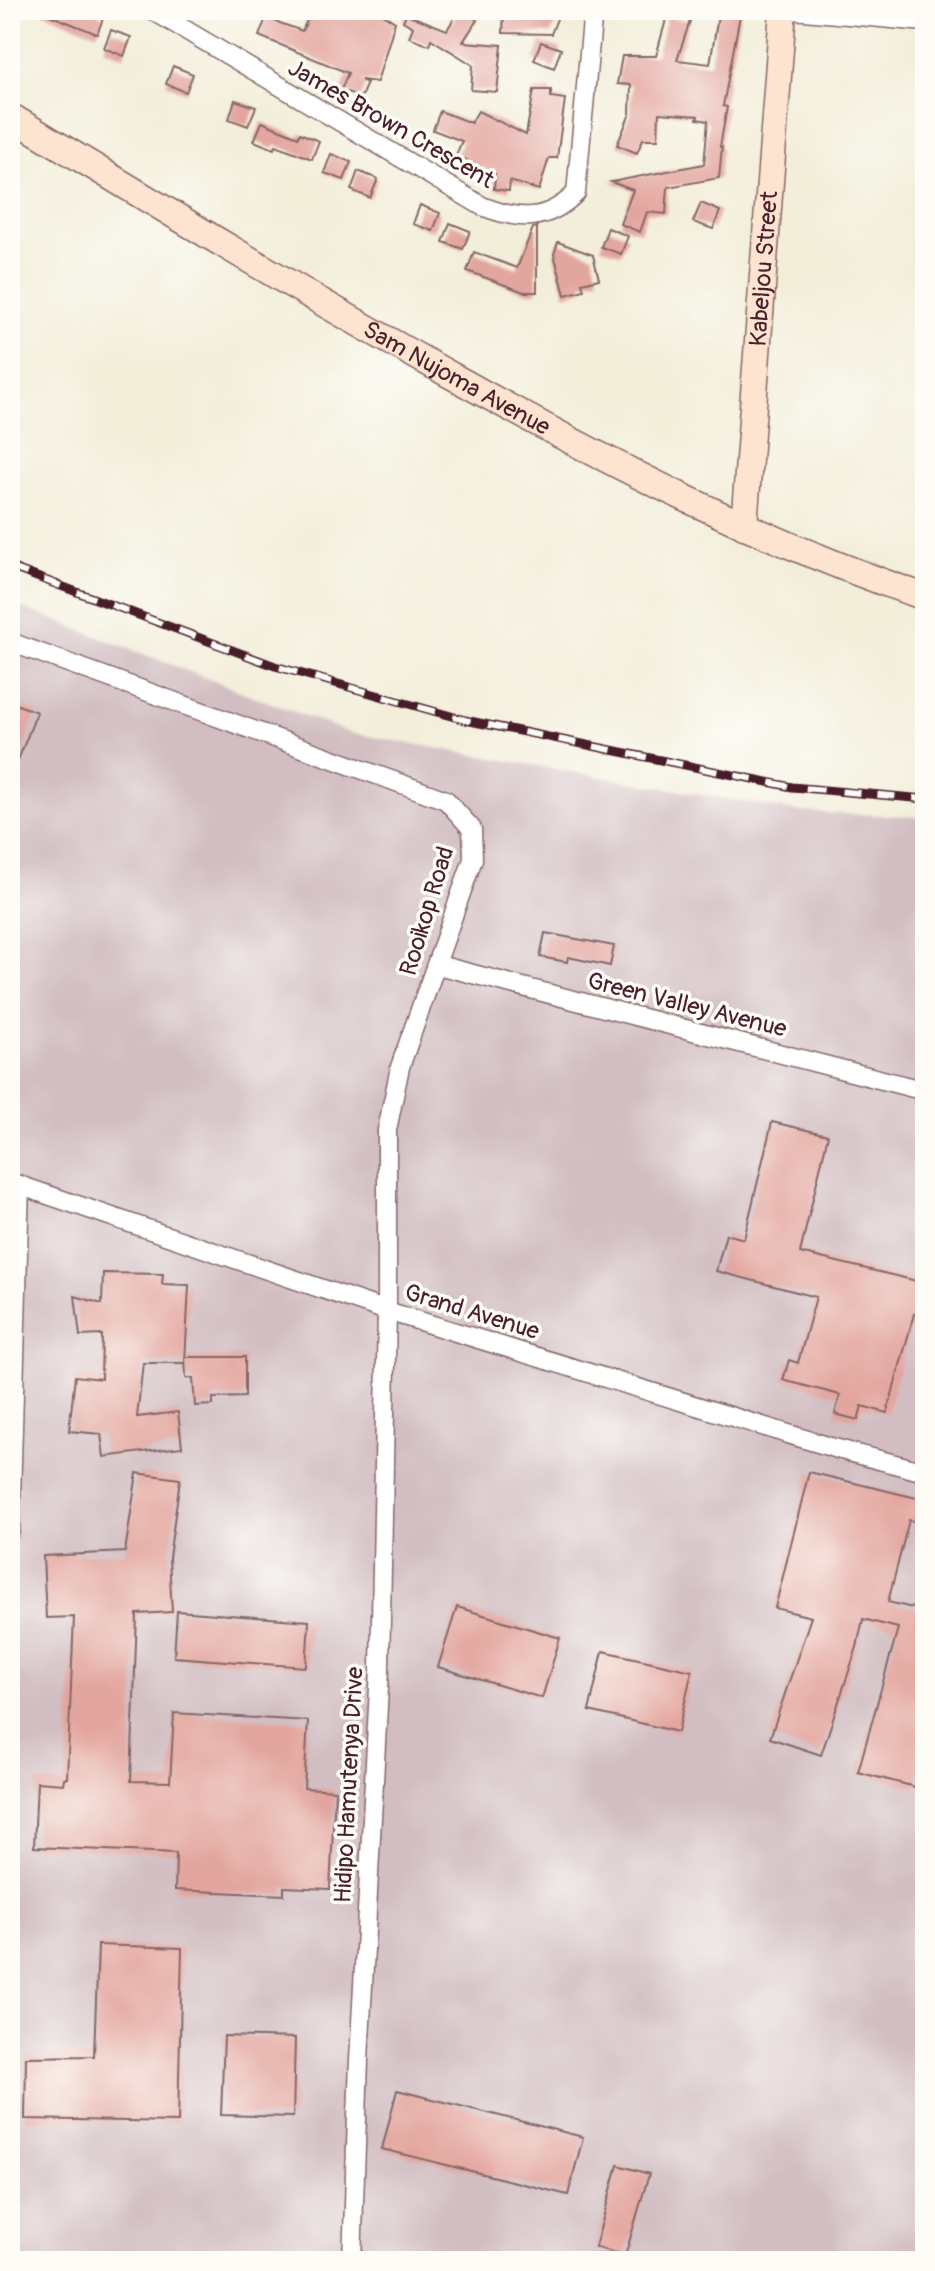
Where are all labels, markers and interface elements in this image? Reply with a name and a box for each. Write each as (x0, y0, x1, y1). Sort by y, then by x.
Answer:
street label: James Brown Crescent (283, 53, 499, 195)
street label: Kabeljou Street (743, 190, 784, 348)
street label: Sam Nujoma Avenue (358, 315, 555, 442)
street label: Rooikop Road (394, 843, 460, 979)
street label: Green Valley Avenue (585, 966, 790, 1044)
street label: Grand Avenue (401, 1278, 543, 1346)
street label: Hidipo Hamutenya Drive (328, 1666, 370, 1904)

